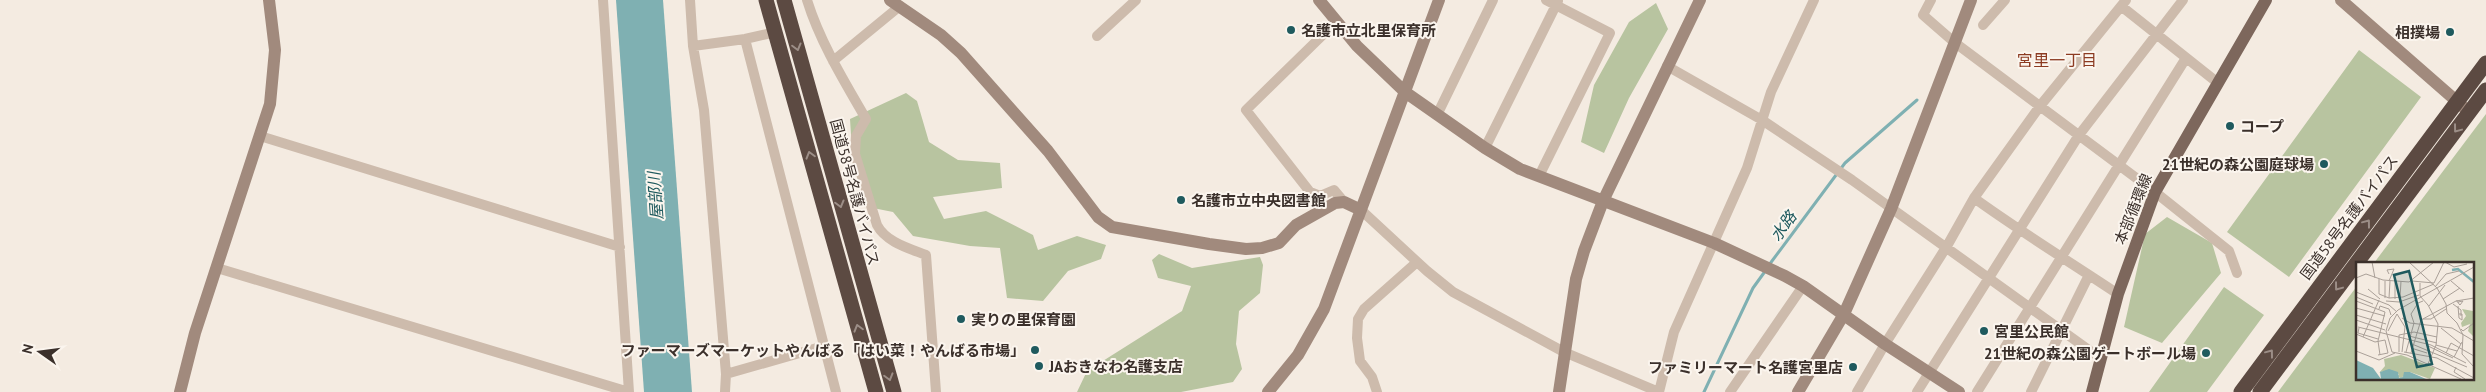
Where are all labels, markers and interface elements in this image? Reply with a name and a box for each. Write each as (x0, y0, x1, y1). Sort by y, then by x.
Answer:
place label: 名護市立北里保育所 (1301, 21, 1436, 40)
place label: 相撲場 (2395, 23, 2440, 42)
marker: 名護市立北里保育所 (1285, 24, 1297, 36)
marker: 相撲場 (2444, 26, 2456, 38)
one-way arrow (791, 43, 802, 51)
district label: 宮里一丁目 (2017, 50, 2097, 70)
street label: 国道58号名護バイパス (826, 117, 884, 267)
place label: コープ (2240, 117, 2284, 136)
marker: コープ (2224, 120, 2236, 132)
one-way arrow (2454, 123, 2462, 132)
one-way arrow (805, 151, 815, 159)
street label: 国道58号名護バイパス (2296, 151, 2402, 283)
place label: 21世紀の森公園庭球場 (2162, 155, 2314, 174)
marker: 21世紀の森公園庭球場 (2318, 158, 2330, 170)
water label: 屋部川 (643, 169, 667, 221)
street label: 本部循環線 (2110, 171, 2156, 247)
place label: 名護市立中央図書館 (1191, 191, 1326, 210)
marker: 名護市立中央図書館 (1175, 194, 1187, 206)
one-way arrow (835, 199, 845, 207)
water label: 水路 (1766, 206, 1802, 245)
one-way arrow (2361, 219, 2370, 229)
inset map (2356, 262, 2474, 380)
one-way arrow (2336, 281, 2344, 290)
place label: 実りの里保育園 (971, 310, 1076, 329)
marker: 実りの里保育園 (955, 313, 967, 325)
place label: 宮里公民館 (1994, 322, 2069, 341)
one-way arrow (853, 325, 863, 333)
marker: 宮里公民館 (1978, 325, 1990, 337)
north arrow (15, 327, 65, 377)
place label: ファーマーズマーケットやんばる「はい菜！やんばる市場」 (621, 341, 1025, 360)
text: N (18, 342, 37, 355)
marker: ファーマーズマーケットやんばる「はい菜！やんばる市場」 (1029, 344, 1041, 356)
place label: 21世紀の森公園ゲートボール場 (1984, 344, 2196, 363)
marker: 21世紀の森公園ゲートボール場 (2200, 347, 2212, 359)
one-way arrow (2264, 350, 2272, 359)
place label: JAおきなわ名護支店 (1048, 357, 1183, 376)
place label: ファミリーマート名護宮里店 (1648, 358, 1843, 377)
marker: JAおきなわ名護支店 (1033, 360, 1045, 372)
marker: ファミリーマート名護宮里店 (1847, 361, 1859, 373)
one-way arrow (884, 372, 894, 380)

